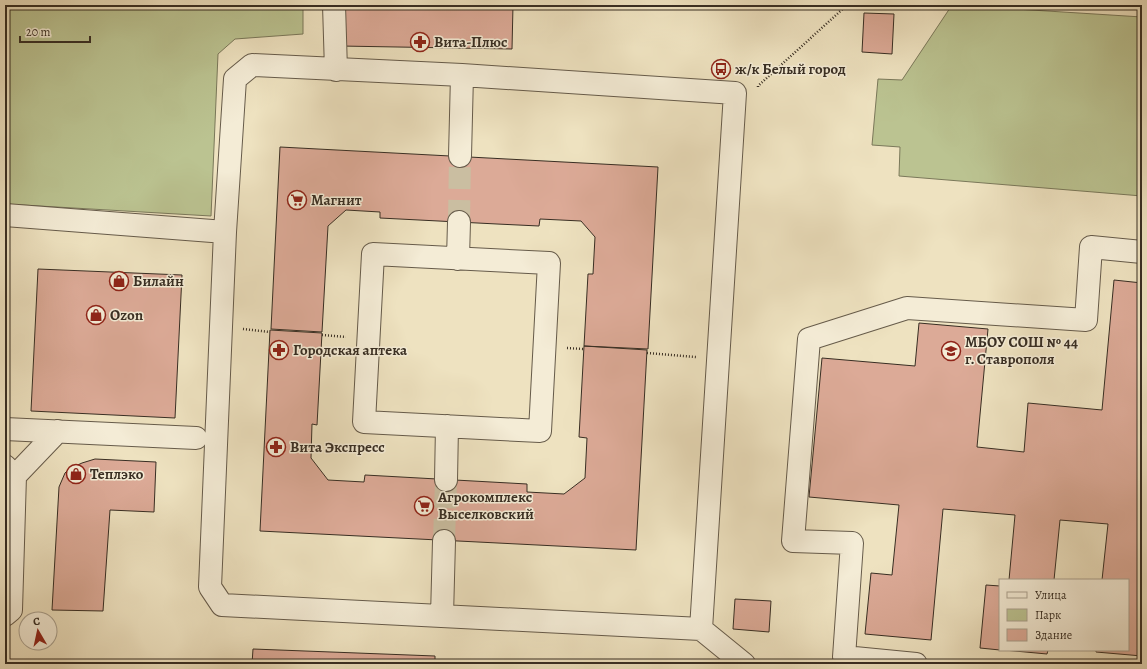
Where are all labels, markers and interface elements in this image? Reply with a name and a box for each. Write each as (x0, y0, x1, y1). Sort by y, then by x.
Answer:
scale bar (20, 18, 90, 44)
text: 20 m (26, 24, 50, 40)
pharmacy icon: Вита-Плюс (409, 31, 431, 53)
place label: Вита-Плюс (434, 32, 507, 52)
bus stop icon: ж/к Белый город (710, 58, 732, 80)
place label: ж/к Белый город (735, 59, 846, 79)
supermarket icon: Магнит (286, 189, 308, 211)
place label: Магнит (311, 190, 362, 210)
shop icon: Билайн (108, 270, 130, 292)
place label: Билайн (133, 271, 184, 291)
shop icon: Ozon (85, 304, 107, 326)
place label: Ozon (110, 305, 144, 325)
place label: МБОУ СОШ № 44 г. Ставрополя (965, 332, 1078, 369)
pharmacy icon: Городская аптека (268, 339, 290, 361)
place label: Городская аптека (293, 340, 408, 360)
school or university icon: МБОУ СОШ № 44 г. Ставрополя (940, 340, 962, 362)
pharmacy icon: Вита Экспресс (265, 436, 287, 458)
place label: Вита Экспресс (290, 437, 385, 457)
shop icon: Теплэко (65, 463, 87, 485)
place label: Теплэко (90, 464, 144, 484)
place label: Агрокомплекс Выселковский (437, 487, 534, 524)
supermarket icon: Агрокомплекс Выселковский (413, 495, 435, 517)
legend (999, 579, 1129, 651)
text: Улица (1035, 587, 1067, 603)
text: Парк (1035, 607, 1061, 623)
north arrow (18, 611, 58, 651)
text: С (32, 614, 41, 630)
text: Здание (1035, 627, 1072, 643)

